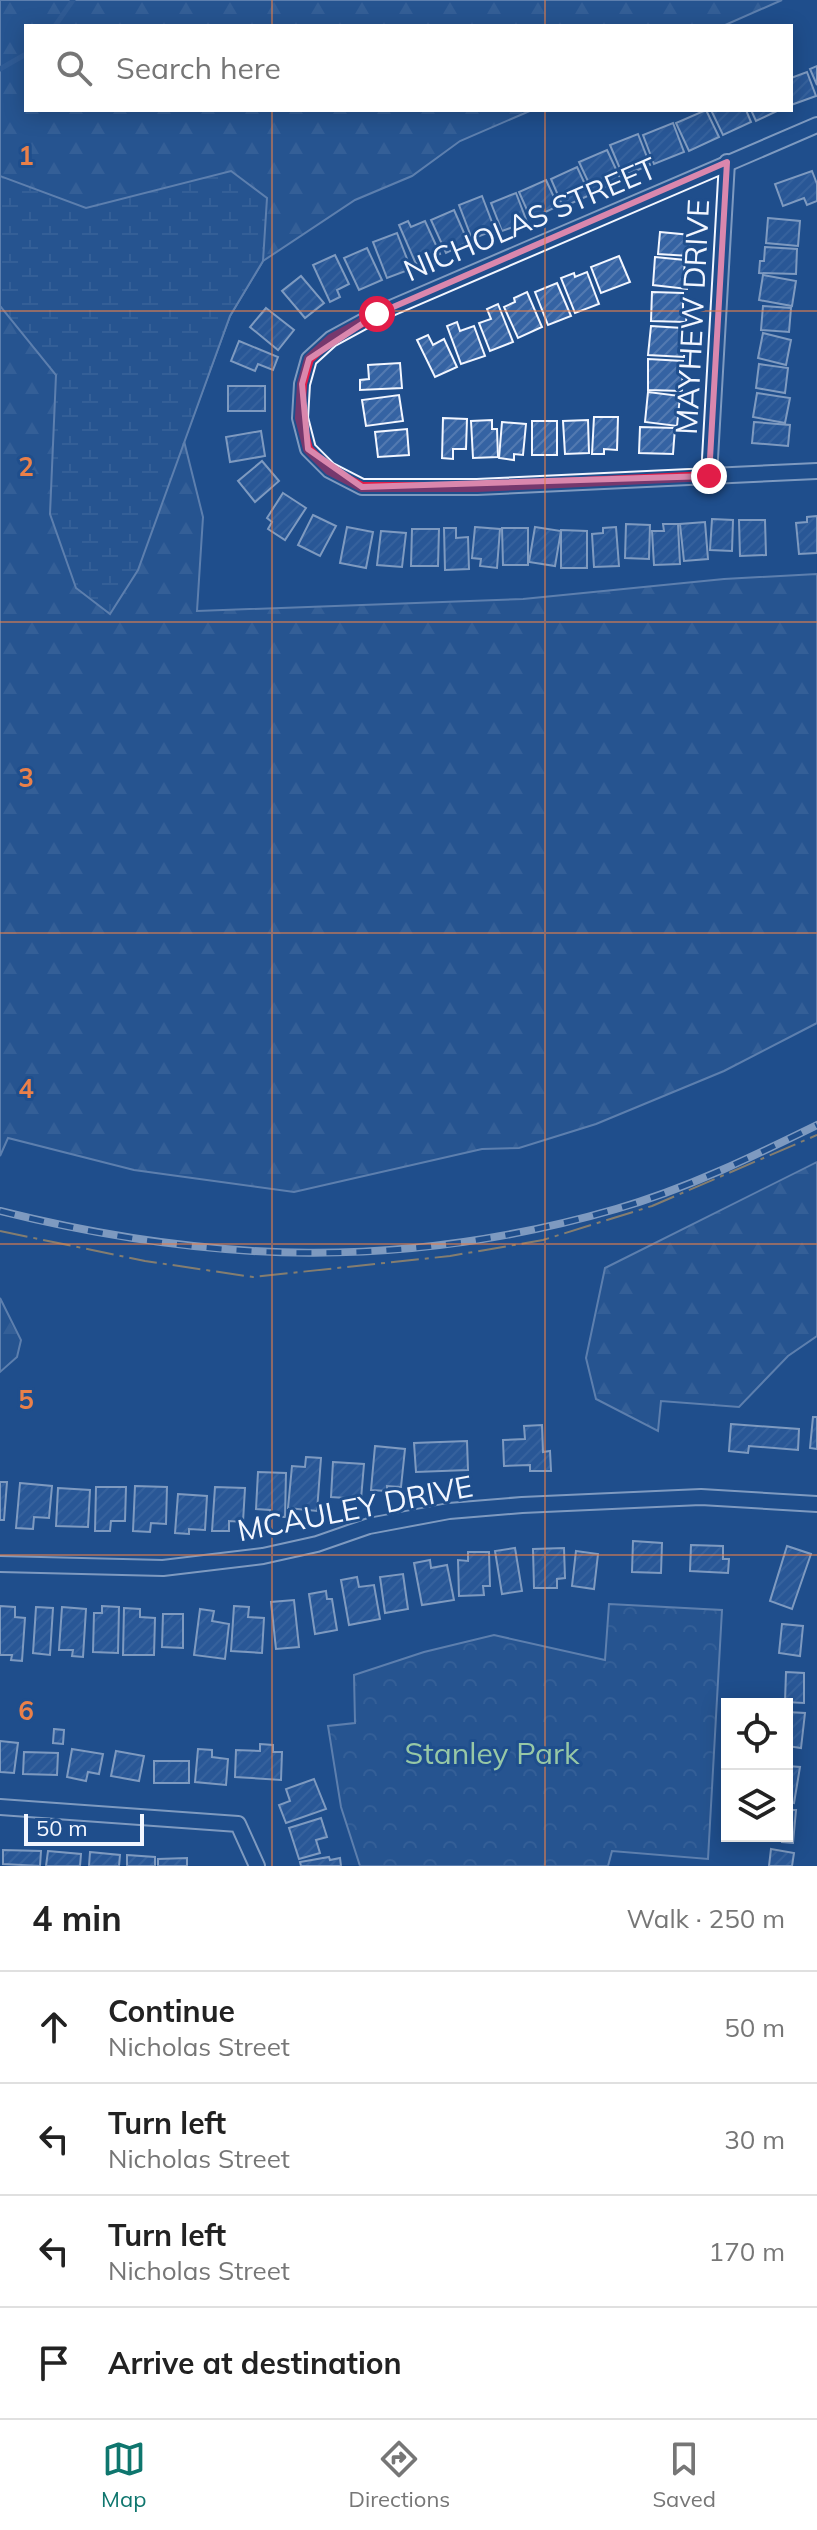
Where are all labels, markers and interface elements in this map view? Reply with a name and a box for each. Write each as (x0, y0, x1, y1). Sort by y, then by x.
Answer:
search box (24, 24, 793, 112)
icon: search (52, 46, 96, 90)
text: Search here (116, 49, 281, 87)
text: 1 (18, 139, 34, 172)
street label: NICHOLAS STREET (398, 149, 662, 289)
street label: MAYHEW DRIVE (667, 198, 717, 436)
route start (359, 296, 395, 332)
text: 2 (18, 450, 34, 483)
route end (691, 458, 727, 494)
text: 3 (18, 761, 34, 794)
text: 4 (18, 1072, 34, 1105)
text: 5 (18, 1383, 34, 1416)
street label: MCAULEY DRIVE (234, 1467, 476, 1549)
text: 6 (18, 1694, 34, 1727)
map controls (721, 1698, 793, 1842)
button: locate (721, 1698, 793, 1770)
park label: Stanley Park (405, 1734, 580, 1772)
button: layers (721, 1770, 793, 1842)
scale bar (24, 1810, 144, 1846)
text: 50 m (36, 1814, 87, 1842)
text: 4 min (32, 1897, 122, 1940)
text: Walk · 250 m (626, 1902, 785, 1935)
text: Continue (108, 1992, 235, 2030)
icon: ahead (32, 2005, 76, 2049)
text: 50 m (724, 2011, 785, 2044)
text: Nicholas Street (108, 2030, 290, 2063)
text: Turn left (108, 2104, 226, 2142)
icon: left (32, 2117, 76, 2161)
text: 30 m (724, 2123, 785, 2156)
text: Nicholas Street (108, 2142, 290, 2175)
text: Turn left (108, 2216, 226, 2254)
icon: left (32, 2229, 76, 2273)
text: 170 m (709, 2235, 785, 2268)
text: Nicholas Street (108, 2254, 290, 2287)
icon: arrive (32, 2341, 76, 2385)
text: Arrive at destination (108, 2344, 402, 2382)
tab: Map (101, 2437, 146, 2513)
tab: Directions (349, 2437, 450, 2513)
tab: Saved (652, 2437, 716, 2513)

